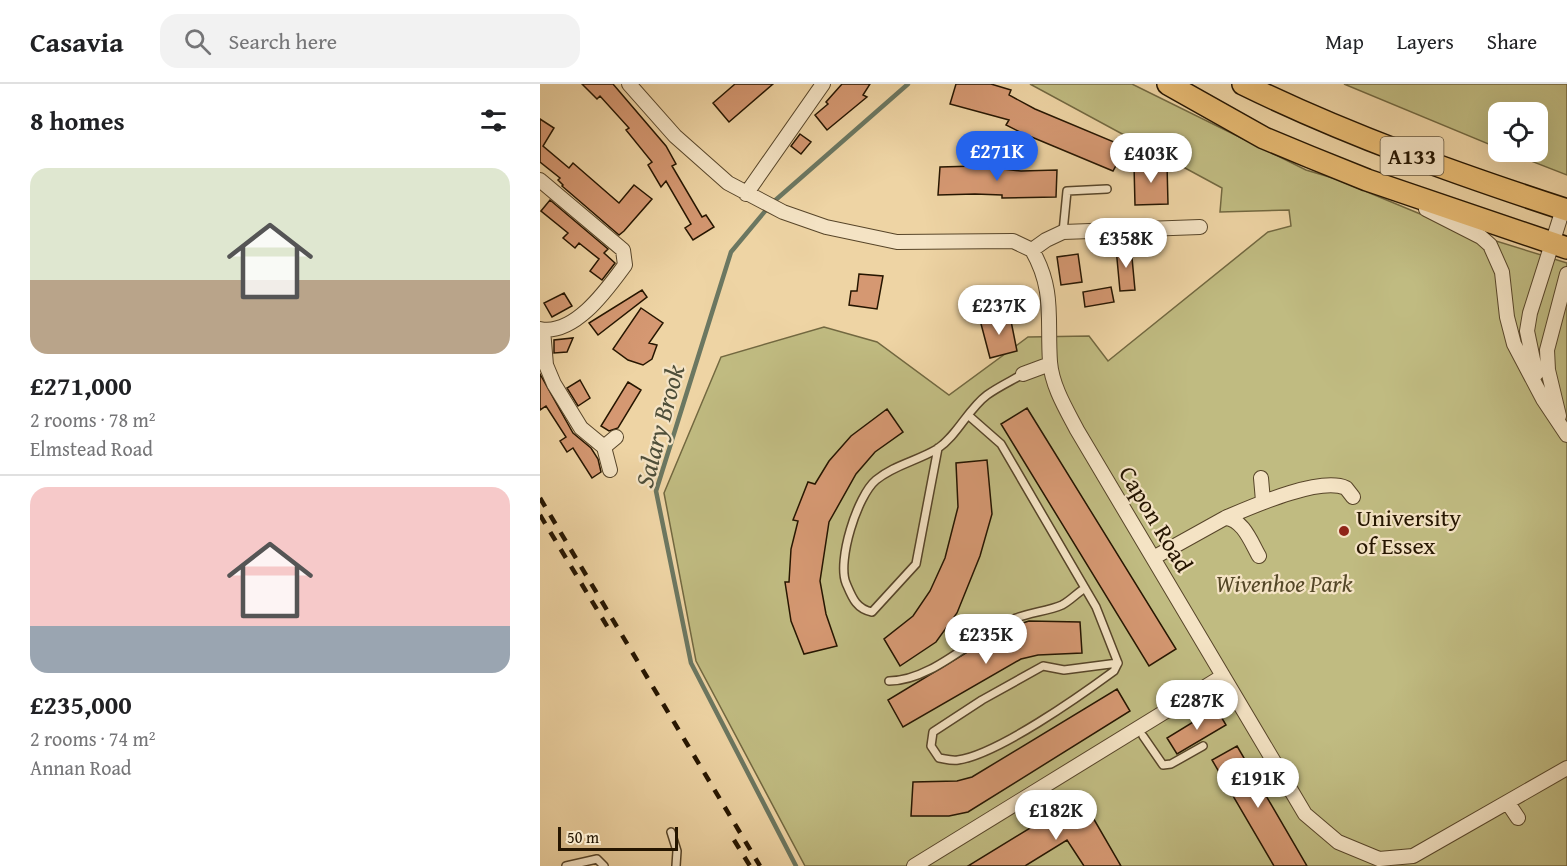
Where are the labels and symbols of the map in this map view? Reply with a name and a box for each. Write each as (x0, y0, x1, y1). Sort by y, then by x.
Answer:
pin: £271K (955, 131, 1039, 182)
pin: £403K (1109, 133, 1193, 184)
road number: A133 (1380, 137, 1444, 175)
pin: £358K (1084, 218, 1168, 269)
pin: £237K (957, 285, 1041, 336)
water label: Salary Brook (624, 360, 694, 492)
street label: Capon Road (1110, 459, 1202, 579)
place label: University of Essex (1356, 500, 1461, 563)
marker: University of Essex (1337, 524, 1351, 538)
park label: Wivenhoe Park (1216, 566, 1352, 601)
pin: £235K (944, 614, 1028, 665)
pin: £287K (1155, 680, 1239, 731)
pin: £191K (1216, 758, 1300, 809)
pin: £182K (1014, 790, 1098, 841)
scale bar (558, 824, 678, 852)

